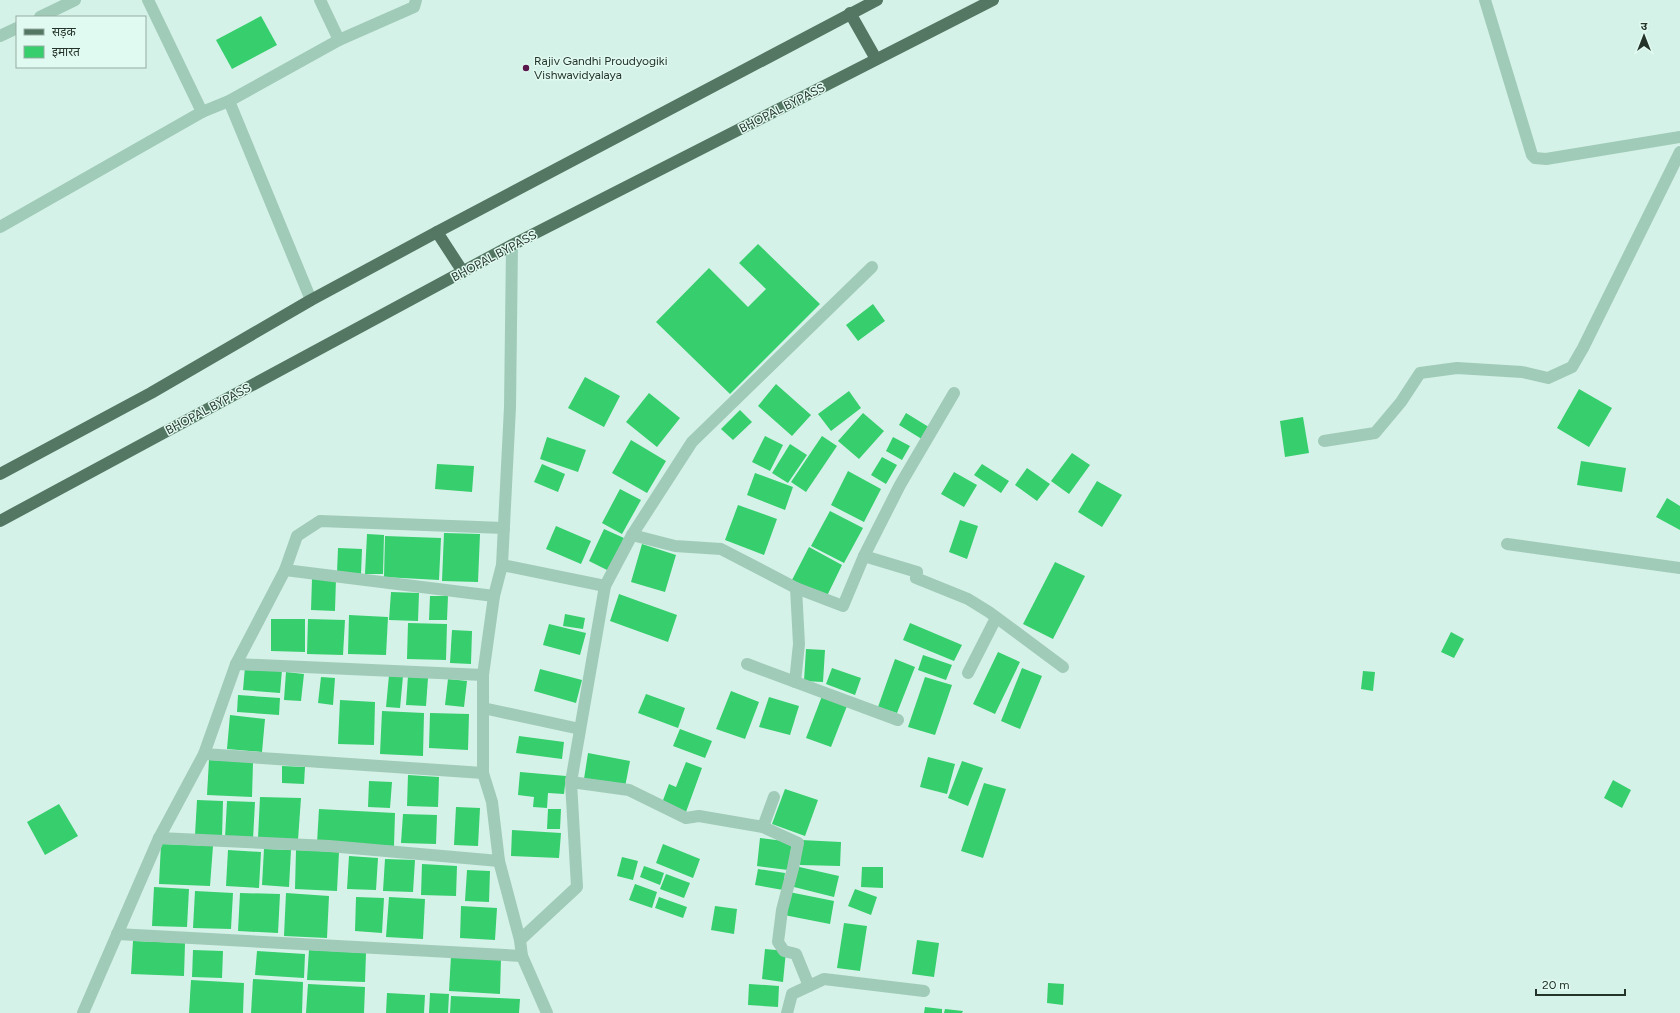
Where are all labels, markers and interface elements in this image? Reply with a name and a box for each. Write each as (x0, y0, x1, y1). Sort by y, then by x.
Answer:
legend (16, 16, 146, 68)
north arrow (1624, 16, 1664, 56)
text: उ (1641, 20, 1648, 33)
text: सड़क (52, 25, 77, 39)
text: इमारत (52, 45, 81, 59)
place label: Rajiv Gandhi Proudyogiki Vishwavidyalaya (534, 54, 667, 82)
marker: Rajiv Gandhi Proudyogiki Vishwavidyalaya (521, 63, 531, 73)
street label: BHOPAL BYPASS (737, 80, 827, 136)
street label: BHOPAL BYPASS (449, 228, 539, 284)
street label: BHOPAL BYPASS (163, 381, 253, 437)
scale bar (1536, 971, 1625, 997)
text: 20 m (1542, 978, 1570, 992)

